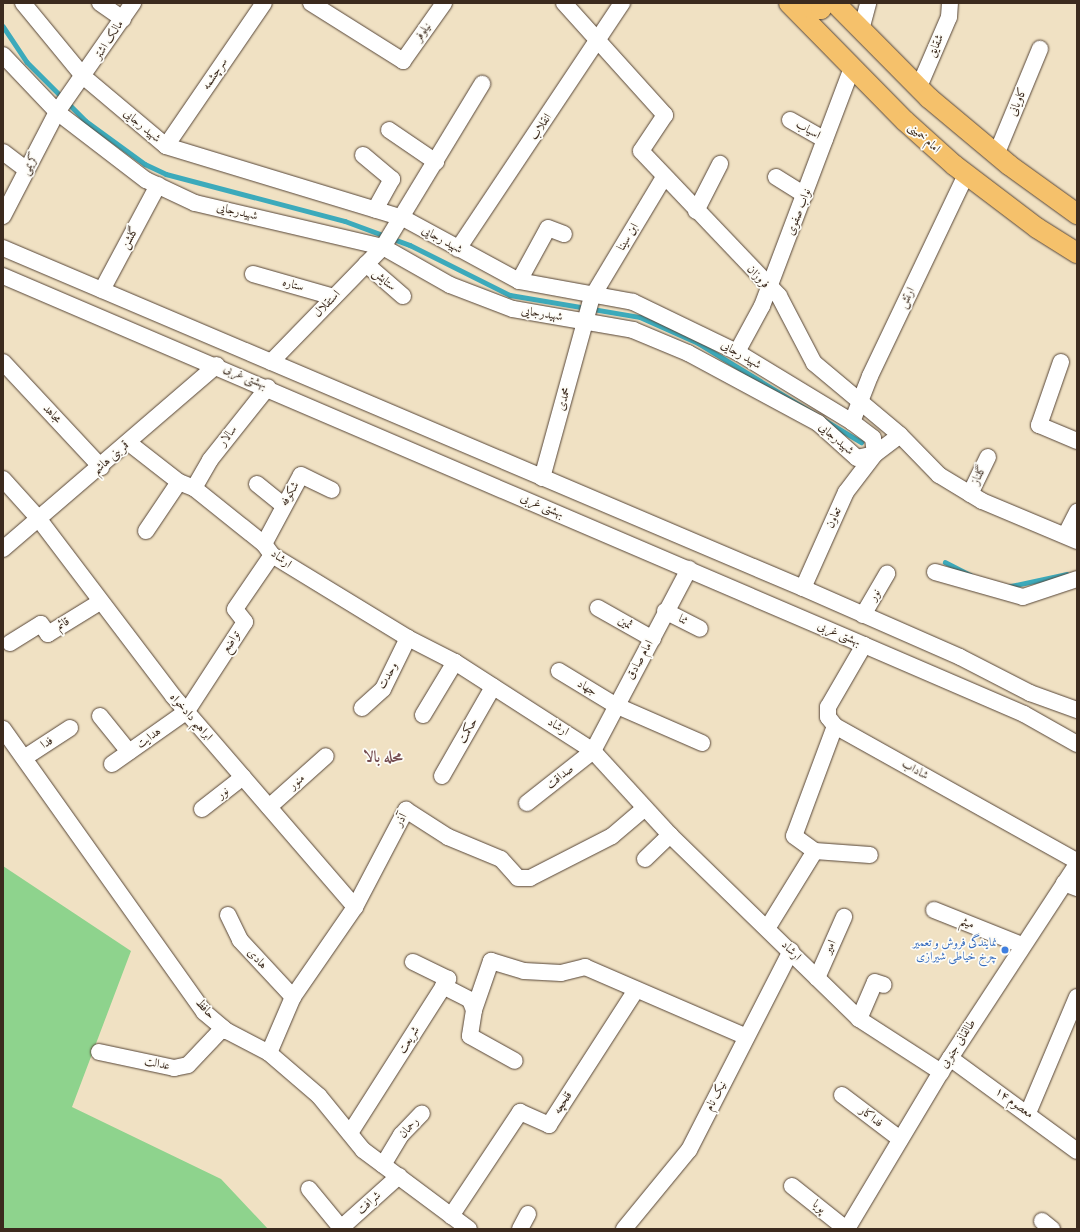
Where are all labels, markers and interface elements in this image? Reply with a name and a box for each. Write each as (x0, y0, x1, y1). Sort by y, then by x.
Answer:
street label: مالک اشتر (91, 18, 127, 62)
street label: نیلوفر (411, 20, 435, 44)
street label: شقایق (925, 32, 947, 60)
street label: سرچشمه (199, 55, 231, 93)
street label: کاویانی (1006, 86, 1030, 118)
street label: شهید رجایی (120, 106, 164, 146)
street label: انقلاب (527, 111, 555, 143)
street label: اسیاب (793, 117, 823, 143)
street label: امام خمینی (905, 120, 943, 156)
street label: کریمی (18, 150, 42, 178)
street label: نواب صفوی (784, 187, 814, 237)
street label: شهیدرجایی (215, 200, 259, 224)
street label: ابن سینا (614, 221, 642, 253)
street label: شهید رجایی (419, 223, 465, 257)
street label: گلشن (118, 224, 142, 252)
street label: فروزان (744, 262, 772, 292)
street label: ستایش (369, 266, 399, 294)
street label: ستاره (281, 275, 305, 295)
street label: ارتش (896, 285, 918, 311)
street label: استقلال (311, 287, 343, 321)
street label: شهیدرجایی (520, 304, 564, 324)
street label: شهید رجایی (718, 338, 764, 372)
street label: بهشتی غربی (221, 361, 269, 393)
street label: محمدی (554, 386, 574, 412)
street label: مجاهد (40, 401, 64, 427)
street label: شهیدرجایی (815, 420, 857, 458)
street label: سالار (216, 423, 240, 449)
street label: قمربنی هاشم (90, 438, 132, 478)
street label: گلناز (968, 463, 990, 487)
street label: شکوفه (277, 479, 303, 509)
street label: بهشتی غربی (518, 490, 566, 522)
street label: تعاون (823, 505, 845, 531)
street label: ارشاد (268, 547, 294, 571)
street label: نور (866, 586, 884, 604)
street label: ثنا (676, 612, 690, 628)
street label: ثمین (615, 613, 635, 633)
street label: قائم (53, 614, 73, 634)
street label: بهشتی غربی (815, 618, 863, 650)
street label: تواضع (219, 628, 243, 656)
street label: امام صادق (623, 638, 657, 682)
street label: وحدت (375, 660, 401, 692)
street label: جهاد (574, 677, 600, 699)
street label: ابراهیم دادخواه (167, 690, 215, 744)
street label: ارشاد (545, 715, 571, 739)
street label: حکمت (455, 716, 481, 746)
street label: هدایت (134, 724, 164, 752)
street label: فدا (38, 734, 56, 752)
district label: محله بالا (363, 747, 403, 767)
street label: شاداب (899, 757, 931, 783)
street label: صداقت (543, 762, 577, 792)
street label: منور (286, 771, 308, 793)
street label: نور (214, 784, 232, 802)
street label: آذر (392, 811, 410, 829)
street label: میثم (958, 914, 976, 932)
place label: نمایندگی فروش و تعمیر چرخ خیاطی شیرازی (913, 936, 997, 964)
street label: ارشاد (778, 938, 804, 964)
street label: امیر (821, 938, 839, 956)
marker: نمایندگی فروش و تعمیر چرخ خیاطی شیرازی (1000, 945, 1010, 955)
street label: هادی (244, 946, 270, 972)
street label: حافظ (192, 996, 218, 1022)
street label: طالقانی جنوبی (937, 1017, 979, 1071)
street label: شریعت (395, 1024, 423, 1056)
street label: عدالت (143, 1054, 171, 1074)
street label: نیک نام (702, 1079, 730, 1113)
street label: ۱۴ معصوم (992, 1084, 1036, 1122)
street label: قلحچه (550, 1089, 576, 1117)
street label: فداکار (856, 1103, 886, 1131)
street label: رحمان (396, 1115, 422, 1141)
street label: شرافت (354, 1188, 384, 1218)
street label: پویا (809, 1197, 829, 1217)

